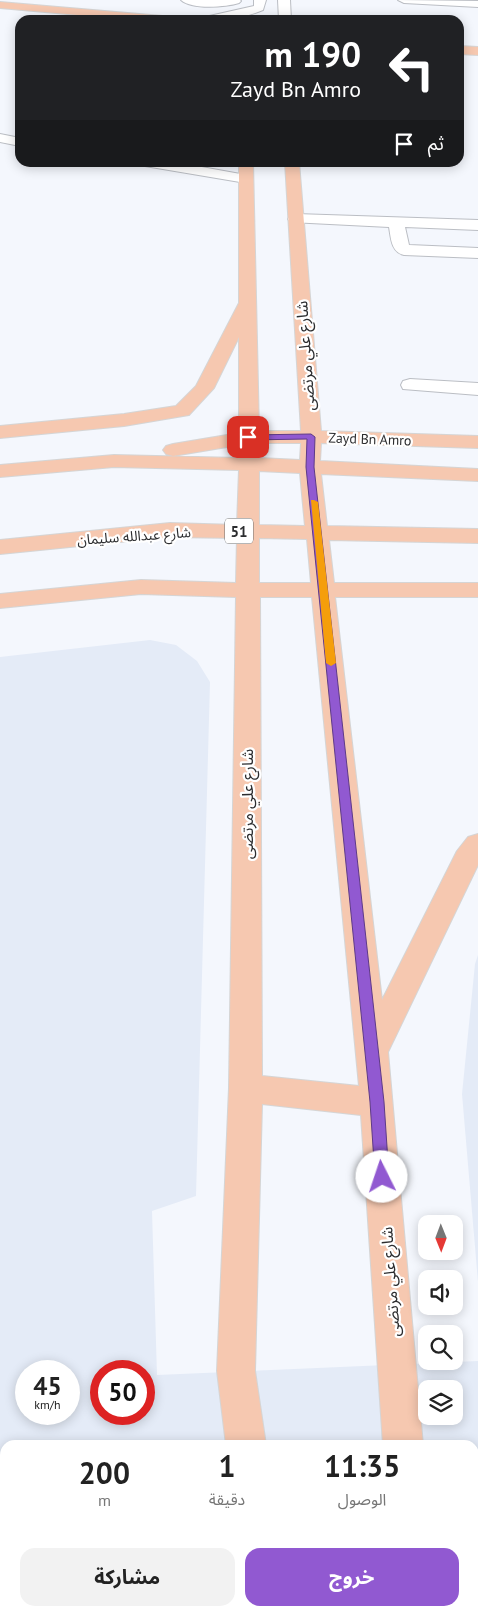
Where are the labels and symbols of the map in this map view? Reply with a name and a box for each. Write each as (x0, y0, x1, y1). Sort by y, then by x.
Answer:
street label: شارع علي مرتضى (291, 300, 322, 412)
pin (227, 416, 269, 458)
street label: Zayd Bn Amro (328, 429, 412, 449)
road number: 51 (225, 518, 253, 544)
street label: شارع عبدالله سليمان (76, 523, 192, 551)
street label: شارع علي مرتضى (237, 749, 260, 859)
position arrow (355, 1150, 407, 1202)
north arrow (418, 1215, 462, 1260)
street label: شارع علي مرتضى (376, 1226, 407, 1338)
speed limit sign: 50 (90, 1360, 155, 1425)

